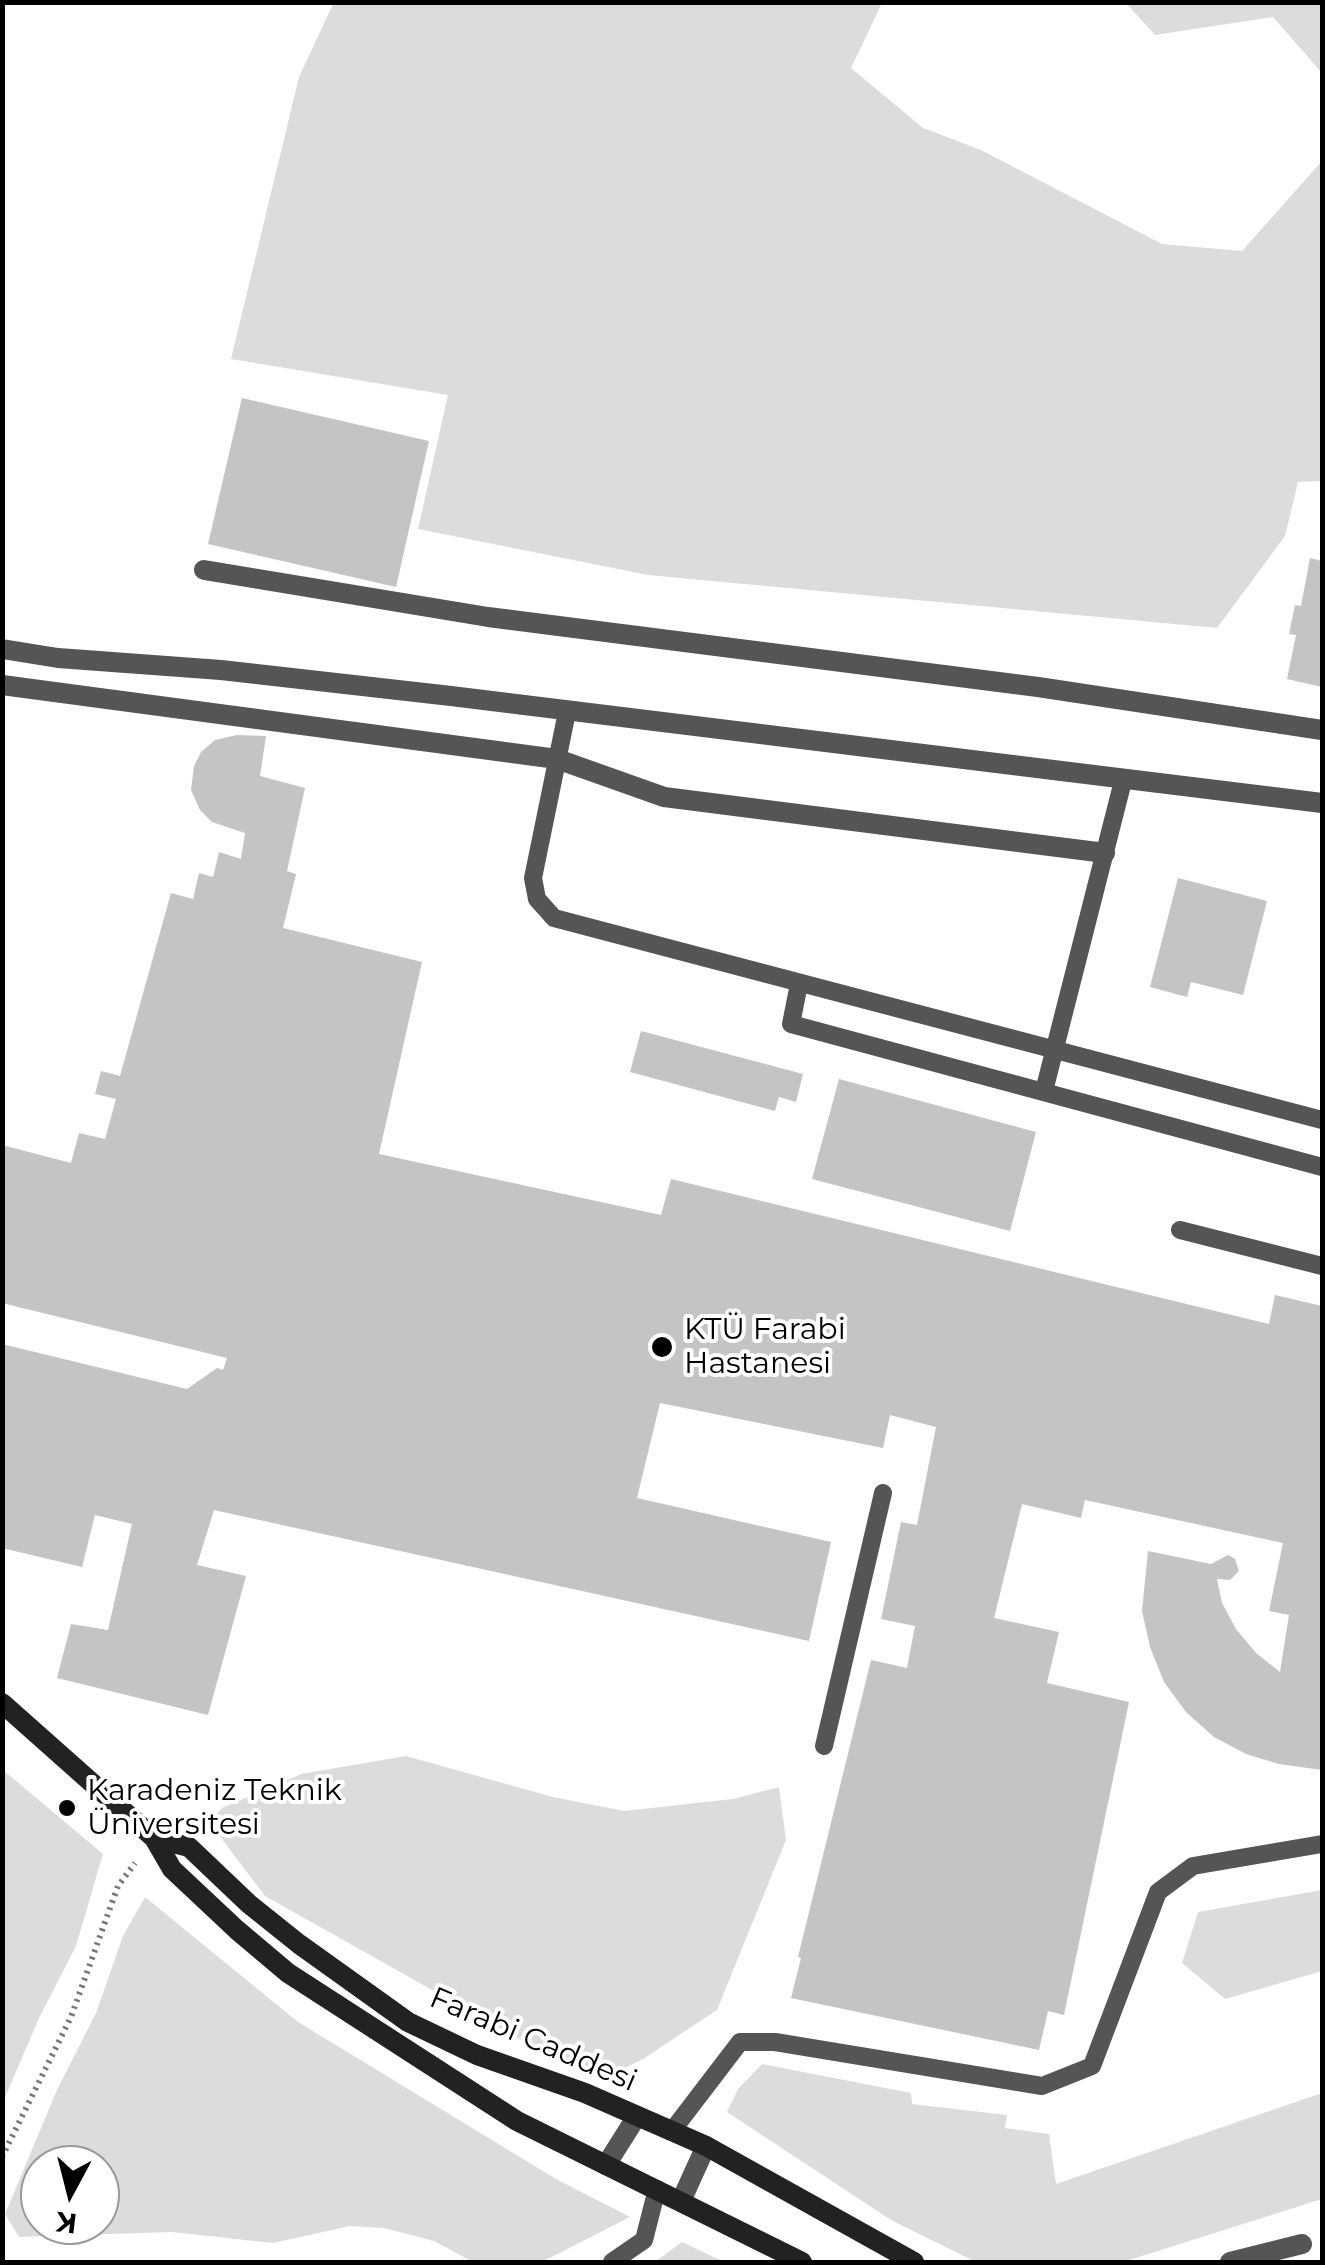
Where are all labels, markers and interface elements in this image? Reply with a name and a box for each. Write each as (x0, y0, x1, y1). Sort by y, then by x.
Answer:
place label: KTÜ Farabi Hastanesi (684, 1312, 846, 1382)
marker: KTÜ Farabi Hastanesi (649, 1334, 675, 1360)
place label: Karadeniz Teknik Üniversitesi (87, 1773, 342, 1844)
marker: Karadeniz Teknik Üniversitesi (56, 1797, 78, 1819)
street label: Farabi Caddesi (424, 1980, 642, 2100)
north arrow (20, 2145, 120, 2245)
text: K (54, 2205, 79, 2241)

